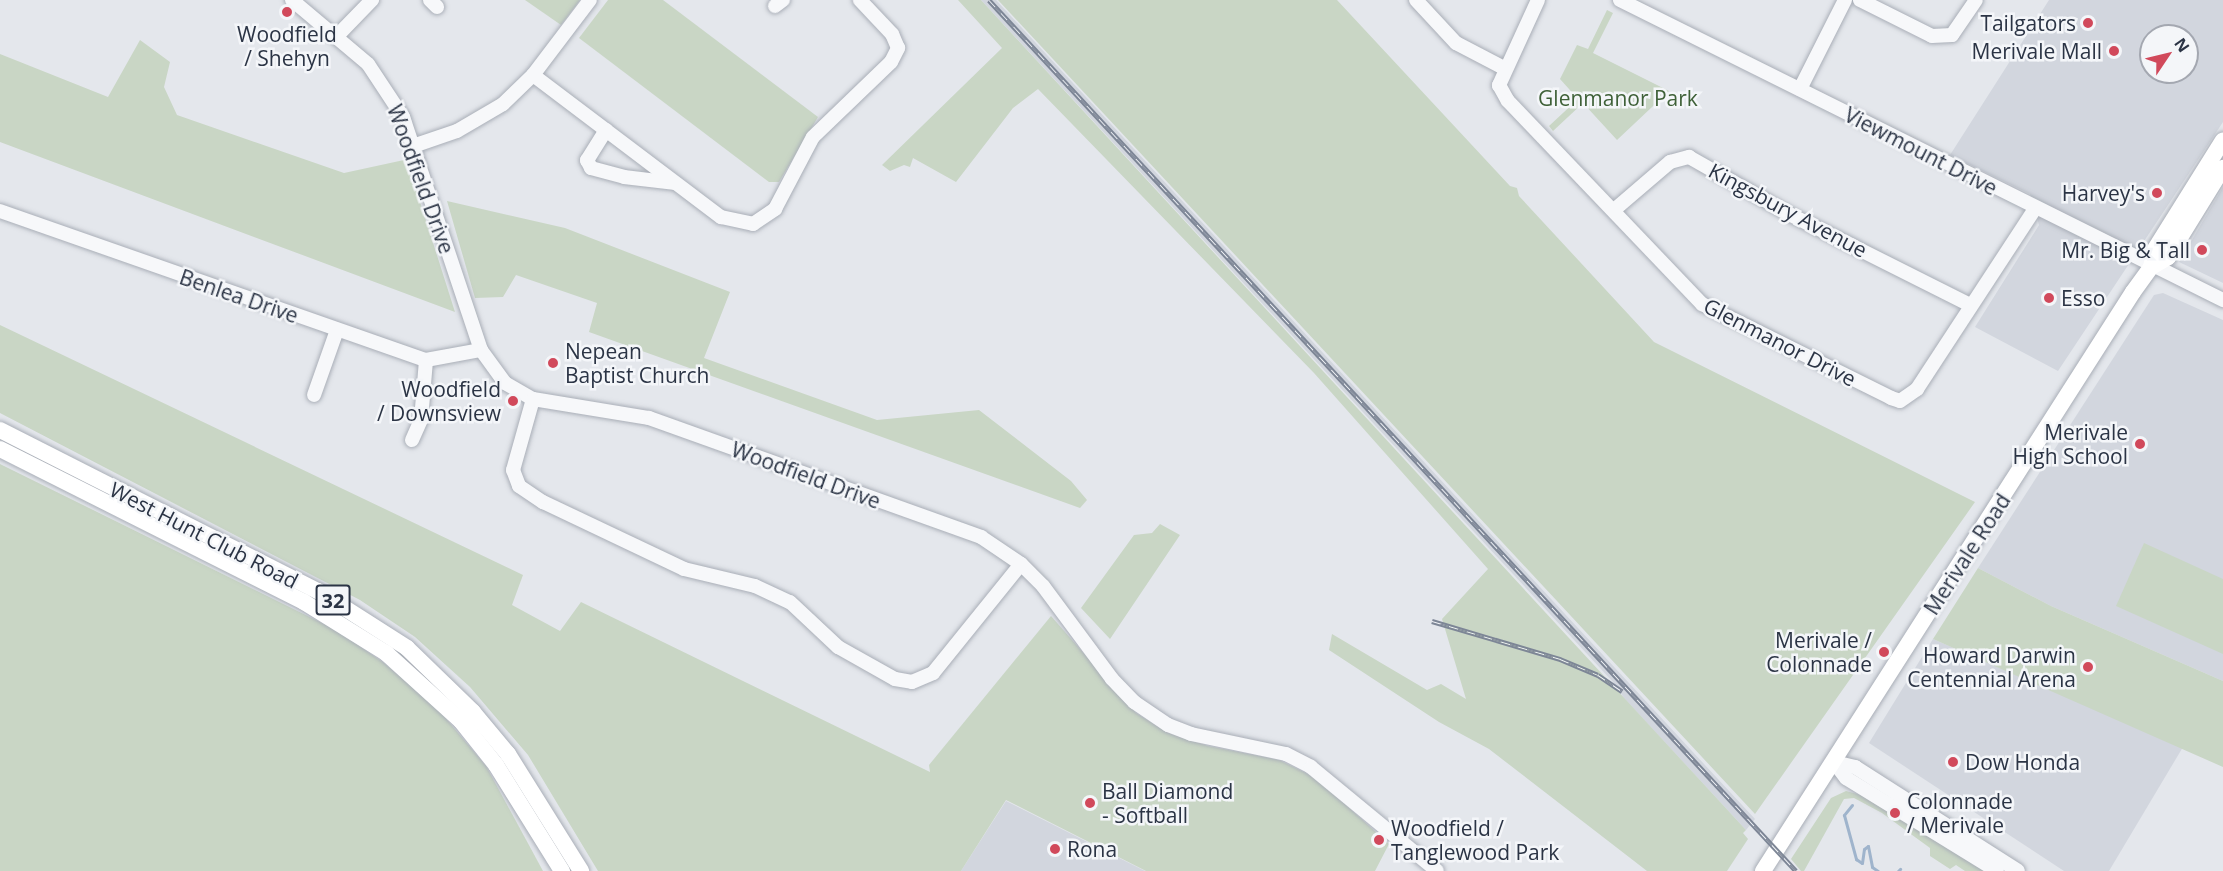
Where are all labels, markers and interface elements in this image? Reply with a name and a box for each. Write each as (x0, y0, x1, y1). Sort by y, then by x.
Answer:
marker: Woodfield / Shehyn (280, 5, 294, 19)
place label: Tailgators (1980, 10, 2076, 36)
marker: Tailgators (2081, 16, 2095, 30)
place label: Woodfield / Shehyn (237, 21, 337, 71)
north arrow (2139, 24, 2199, 84)
text: N (2169, 33, 2195, 56)
place label: Merivale Mall (1972, 38, 2102, 64)
marker: Merivale Mall (2107, 44, 2121, 58)
park label: Glenmanor Park (1538, 85, 1698, 111)
street label: Woodfield Drive (382, 101, 460, 257)
street label: Viewmount Drive (1840, 102, 2002, 200)
street label: Kingsbury Avenue (1704, 158, 1872, 262)
place label: Harvey's (2062, 180, 2145, 206)
marker: Harvey's (2150, 186, 2164, 200)
place label: Mr. Big & Tall (2061, 237, 2190, 263)
marker: Mr. Big & Tall (2195, 243, 2209, 257)
street label: Benlea Drive (176, 264, 302, 328)
place label: Esso (2061, 285, 2105, 311)
marker: Esso (2042, 291, 2056, 305)
street label: Glenmanor Drive (1700, 293, 1860, 391)
place label: Nepean Baptist Church (565, 338, 709, 388)
marker: Nepean Baptist Church (546, 356, 560, 370)
place label: Woodfield / Downsview (377, 376, 501, 426)
marker: Woodfield / Downsview (506, 394, 520, 408)
place label: Merivale High School (2012, 419, 2128, 469)
street label: Woodfield Drive (728, 436, 884, 514)
marker: Merivale High School (2133, 437, 2147, 451)
street label: West Hunt Club Road (106, 477, 302, 593)
street label: Merivale Road (1918, 489, 2016, 619)
road number: 32 (315, 583, 351, 617)
place label: Merivale / Colonnade (1766, 627, 1872, 677)
place label: Howard Darwin Centennial Arena (1907, 642, 2076, 692)
marker: Merivale / Colonnade (1877, 645, 1891, 659)
marker: Howard Darwin Centennial Arena (2081, 660, 2095, 674)
place label: Dow Honda (1965, 749, 2080, 775)
marker: Dow Honda (1946, 755, 1960, 769)
place label: Ball Diamond - Softball (1102, 778, 1233, 828)
place label: Colonnade / Merivale (1907, 788, 2013, 838)
marker: Ball Diamond - Softball (1083, 796, 1097, 810)
marker: Colonnade / Merivale (1888, 806, 1902, 820)
place label: Woodfield / Tanglewood Park (1391, 815, 1559, 865)
marker: Woodfield / Tanglewood Park (1372, 833, 1386, 847)
place label: Rona (1067, 836, 1117, 862)
marker: Rona (1048, 842, 1062, 856)

